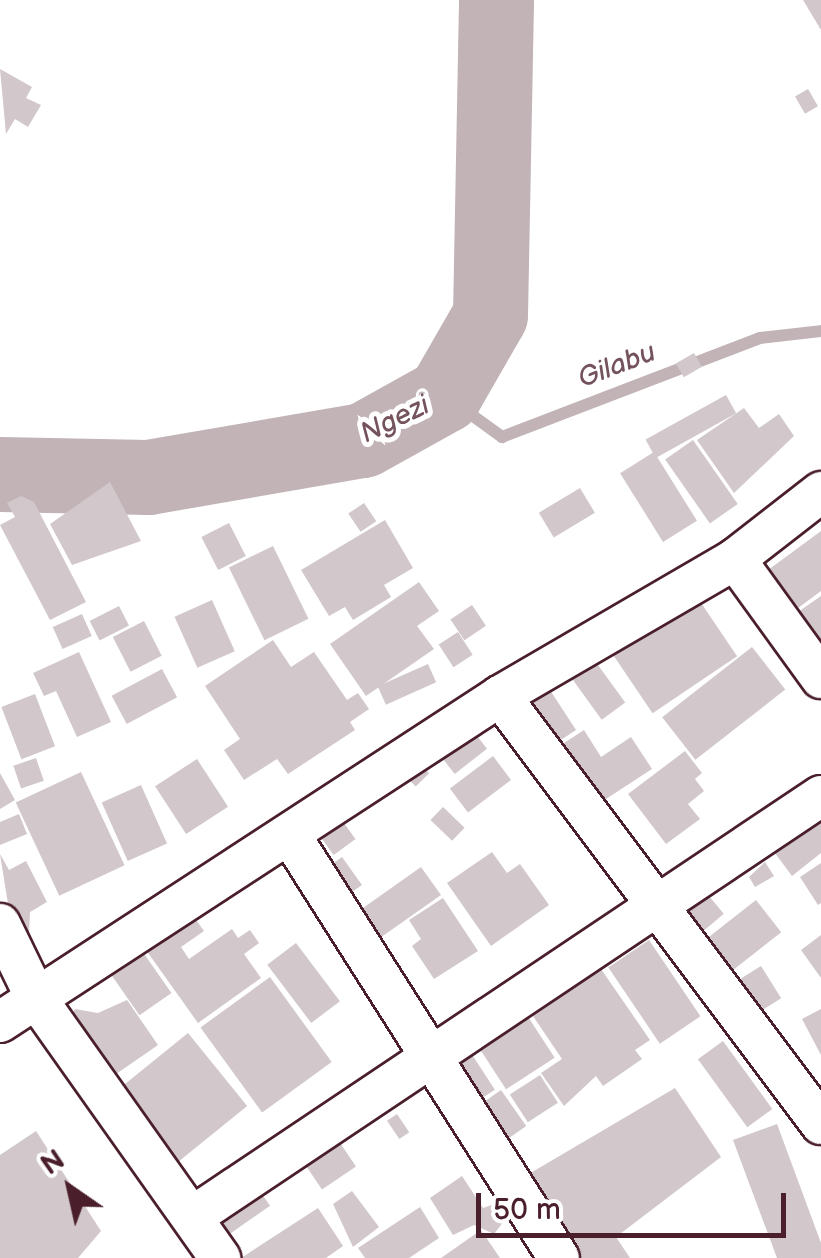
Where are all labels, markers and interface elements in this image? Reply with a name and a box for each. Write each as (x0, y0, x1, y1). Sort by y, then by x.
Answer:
water label: Gilabu (573, 336, 661, 396)
water label: Ngezi (355, 389, 435, 451)
north arrow (20, 1138, 120, 1238)
text: N (35, 1143, 71, 1182)
scale bar (481, 1173, 791, 1235)
text: 50 m (493, 1192, 561, 1228)

